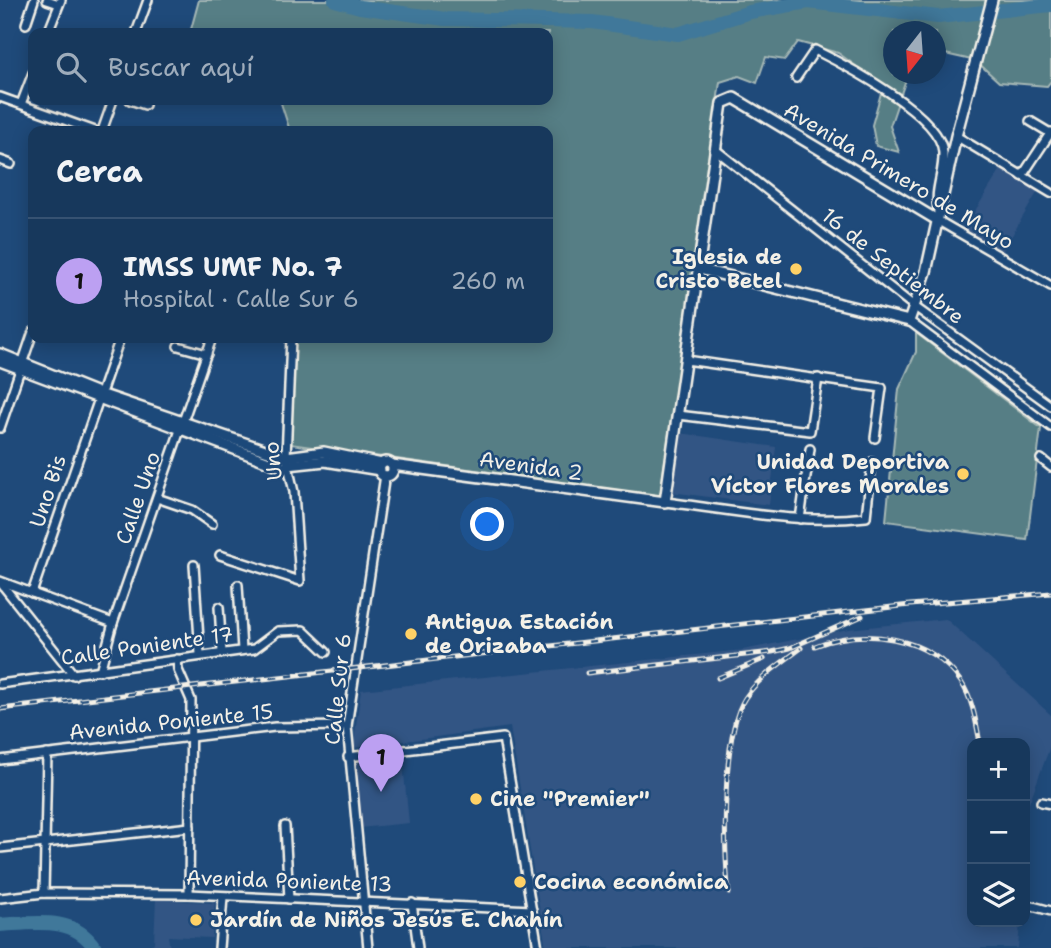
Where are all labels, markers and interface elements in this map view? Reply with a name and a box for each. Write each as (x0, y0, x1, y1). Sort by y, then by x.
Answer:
north arrow (883, 21, 946, 84)
search box (28, 28, 553, 105)
icon: search (52, 48, 90, 86)
text: Buscar aquí (108, 49, 254, 84)
street label: Avenida Primero de Mayo (779, 96, 1019, 256)
text: Cerca (56, 151, 143, 192)
street label: 16 de Septiembre (816, 201, 970, 331)
place label: Iglesia de Cristo Betel (655, 243, 782, 295)
text: IMSS UMF No. 7 (123, 249, 342, 284)
marker: Iglesia de Cristo Betel (788, 261, 804, 277)
text: 1 (74, 266, 84, 296)
text: 260 m (451, 266, 525, 296)
text: Hospital · Calle Sur 6 (123, 284, 359, 314)
street label: Uno (257, 440, 289, 482)
street label: Avenida 2 (478, 445, 584, 487)
street label: Calle Uno (109, 448, 167, 548)
place label: Unidad Deportiva Víctor Flores Morales (711, 448, 950, 500)
street label: Uno Bis (23, 451, 73, 531)
marker: Unidad Deportiva Víctor Flores Morales (955, 466, 971, 482)
your location (470, 507, 504, 541)
place label: Antigua Estación de Orizaba (425, 608, 613, 660)
street label: Calle Poniente 17 (59, 620, 235, 672)
marker: Antigua Estación de Orizaba (403, 626, 419, 642)
street label: Calle Sur 6 (318, 632, 358, 746)
street label: Avenida Poniente 15 (68, 697, 274, 747)
pin: 1 (358, 734, 404, 792)
map controls (967, 738, 1030, 927)
button: + (967, 738, 1030, 801)
place label: Cine "Premier" (490, 785, 650, 813)
marker: Cine "Premier" (468, 791, 484, 807)
button: − (967, 801, 1030, 864)
street label: Avenida Poniente 13 (185, 863, 393, 899)
button: layers (967, 864, 1030, 927)
place label: Cocina económica (534, 868, 729, 896)
marker: Cocina económica (512, 874, 528, 890)
place label: Jardín de Niños Jesús E. Chahín (210, 906, 563, 934)
marker: Jardín de Niños Jesús E. Chahín (188, 912, 204, 928)

